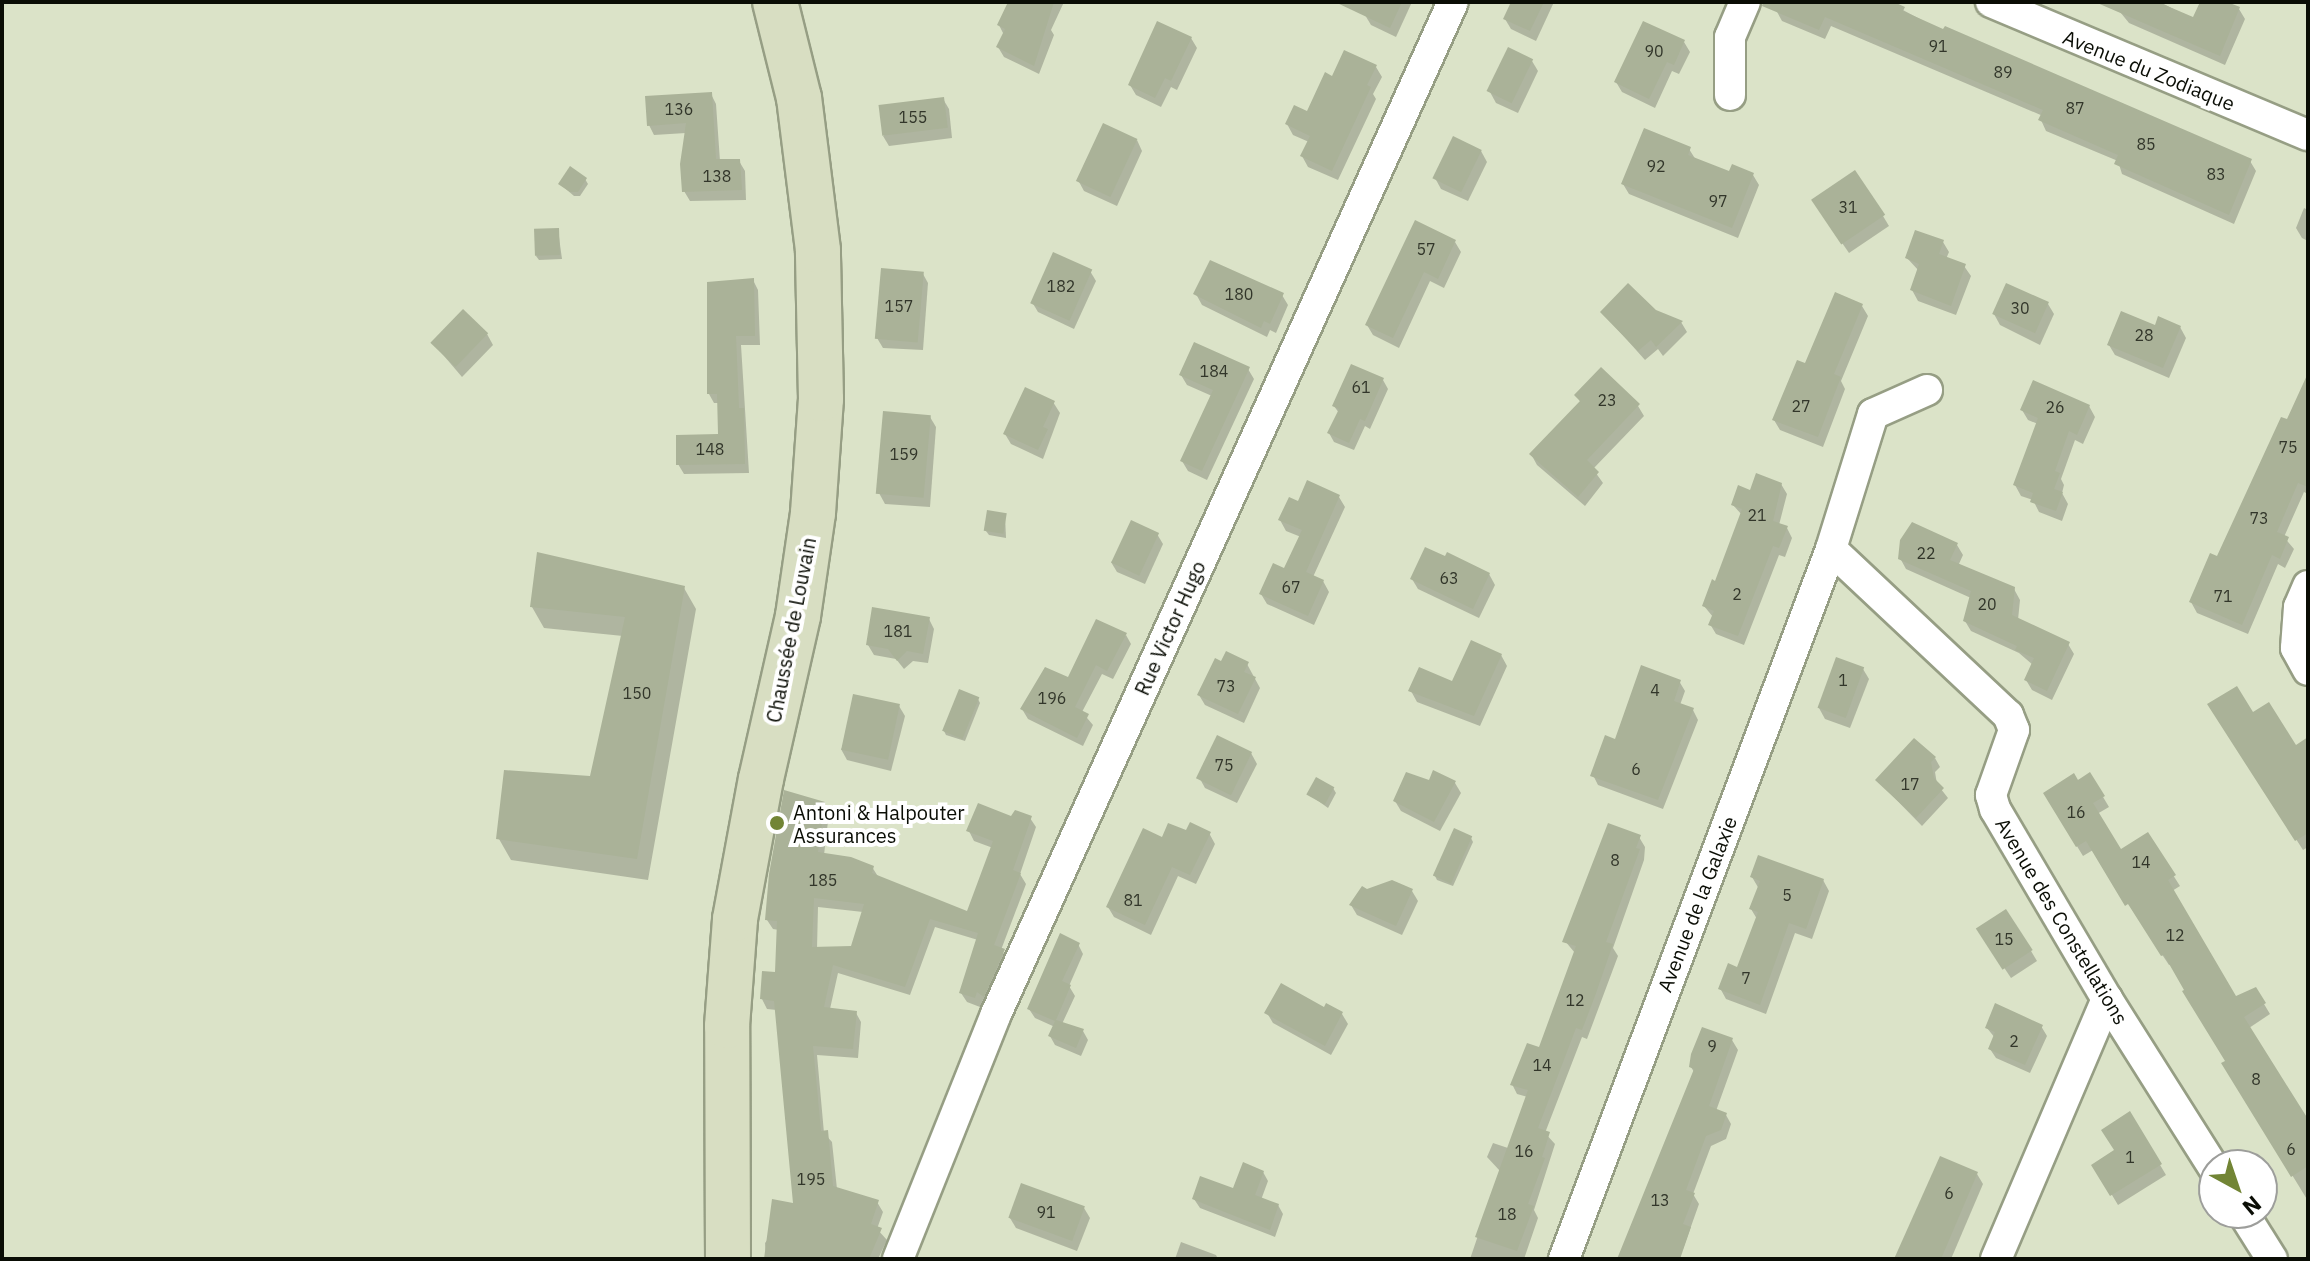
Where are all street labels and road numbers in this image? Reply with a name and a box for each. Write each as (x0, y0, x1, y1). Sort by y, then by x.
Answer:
street label: Avenue du Zodiaque (2060, 25, 2238, 115)
street label: Chaussée de Louvain (761, 535, 821, 725)
street label: Rue Victor Hugo (1130, 557, 1210, 699)
street label: Avenue de la Galaxie (1652, 813, 1742, 995)
street label: Avenue des Constellations (1991, 813, 2133, 1029)

